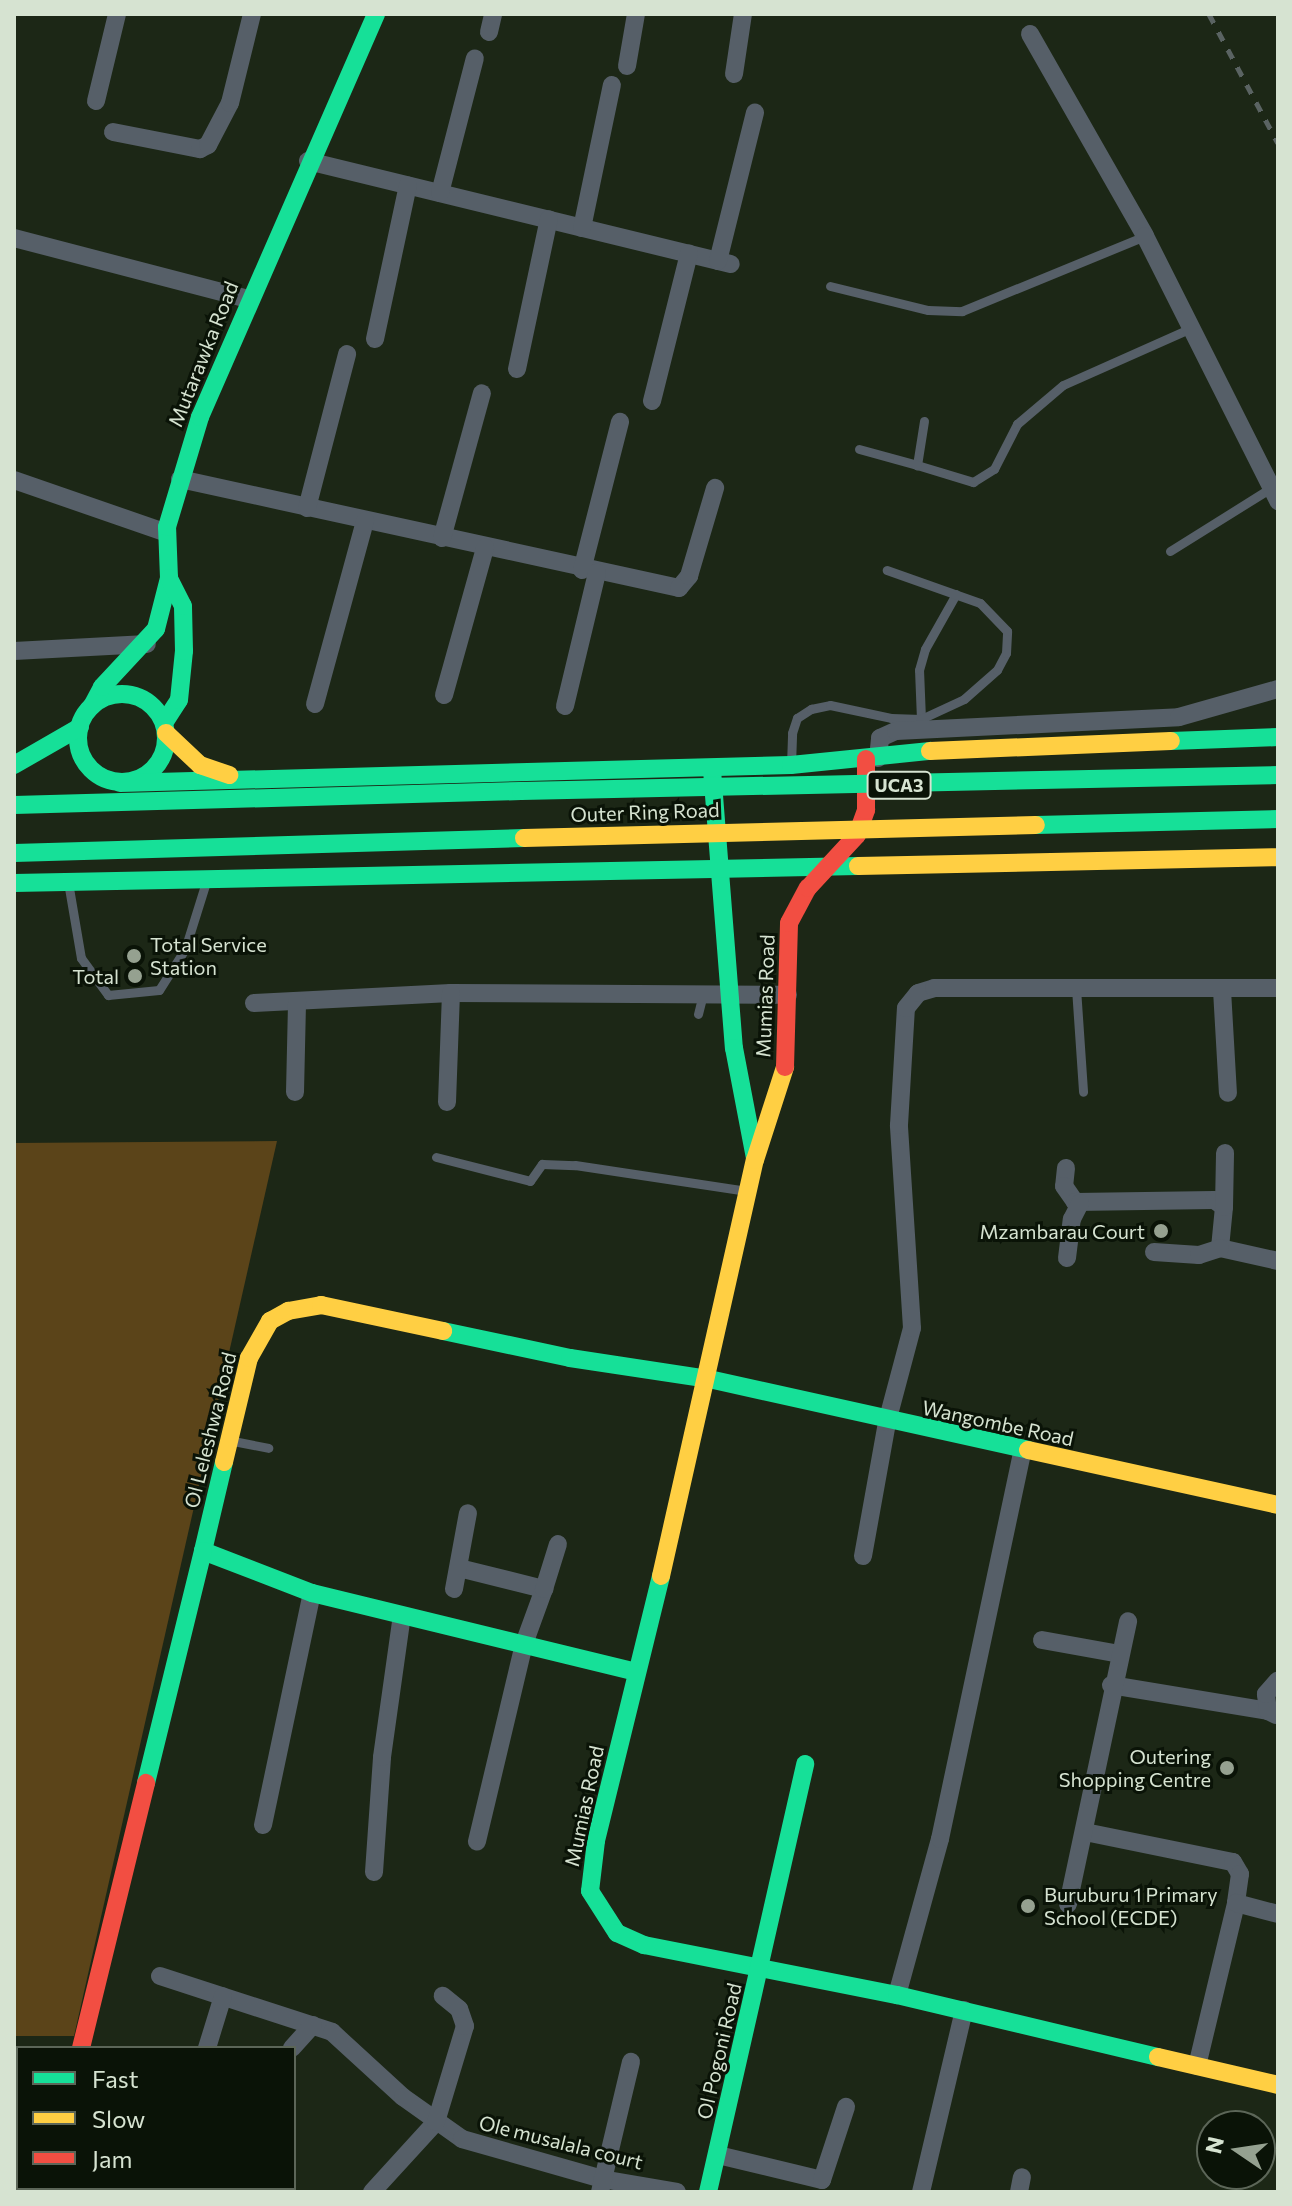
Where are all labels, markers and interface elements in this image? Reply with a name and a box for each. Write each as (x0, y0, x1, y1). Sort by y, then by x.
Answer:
street label: Mutarawka Road (163, 278, 243, 430)
road number: UCA3 (865, 771, 933, 799)
street label: Outer Ring Road (570, 797, 720, 827)
place label: Total Service Station (150, 932, 267, 979)
street label: Mumias Road (751, 934, 779, 1058)
marker: Total Service Station (125, 947, 143, 965)
place label: Total (72, 964, 119, 988)
marker: Total (126, 967, 144, 985)
place label: Mzambarau Court (979, 1219, 1145, 1243)
marker: Mzambarau Court (1152, 1222, 1170, 1240)
street label: Ol Leleshwa Road (179, 1349, 241, 1511)
street label: Wangombe Road (920, 1395, 1076, 1451)
street label: Mumias Road (559, 1743, 609, 1869)
place label: Outering Shopping Centre (1059, 1744, 1211, 1791)
marker: Outering Shopping Centre (1218, 1759, 1236, 1777)
place label: Buruburu 1 Primary School (ECDE) (1044, 1882, 1218, 1929)
marker: Buruburu 1 Primary School (ECDE) (1019, 1897, 1037, 1915)
street label: Ol Pogoni Road (692, 1981, 746, 2121)
legend (16, 2046, 296, 2190)
text: Fast (92, 2064, 139, 2093)
text: Slow (92, 2104, 145, 2133)
street label: Ole musalala court (477, 2110, 645, 2174)
north arrow (1196, 2110, 1276, 2190)
text: N (1199, 2134, 1229, 2156)
text: Jam (92, 2144, 132, 2173)

